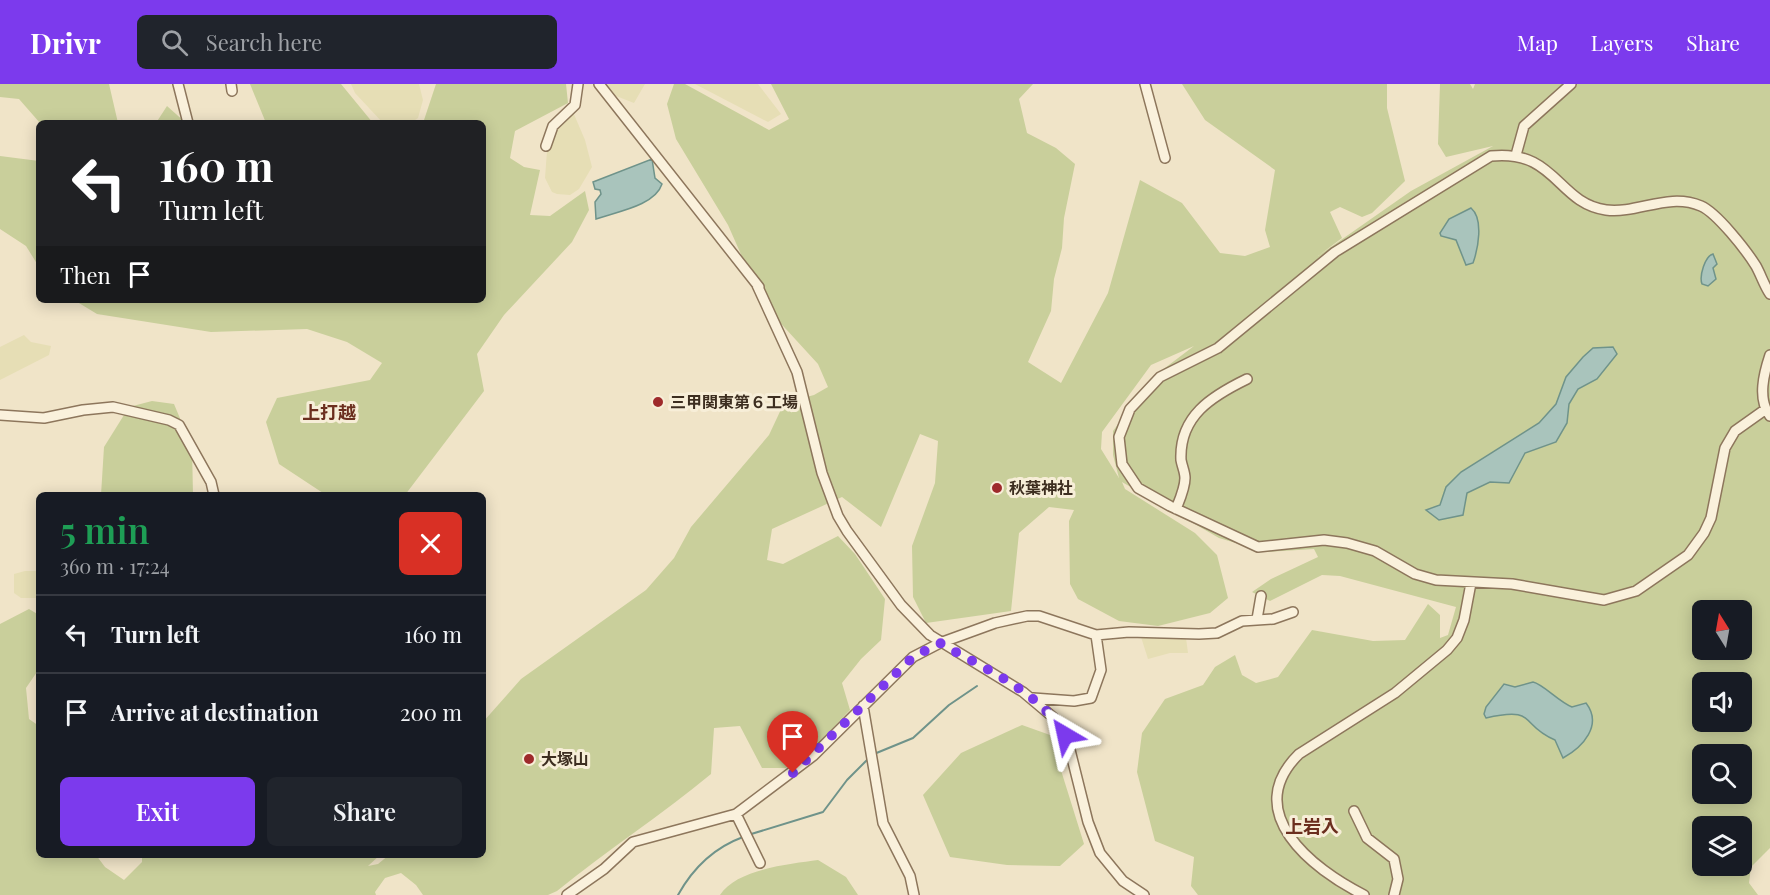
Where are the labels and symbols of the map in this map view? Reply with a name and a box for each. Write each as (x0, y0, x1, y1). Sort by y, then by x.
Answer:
place label: 三甲関東第６工場 (670, 391, 798, 412)
marker: 三甲関東第６工場 (651, 395, 665, 409)
district label: 上打越 (302, 400, 356, 424)
place label: 秋葉神社 (1009, 477, 1073, 498)
marker: 秋葉神社 (990, 481, 1004, 495)
north arrow (1692, 600, 1752, 660)
position arrow (1033, 703, 1097, 767)
pin (767, 711, 818, 773)
place label: 大塚山 (541, 748, 589, 769)
marker: 大塚山 (522, 752, 536, 766)
district label: 上岩入 (1285, 814, 1339, 838)

